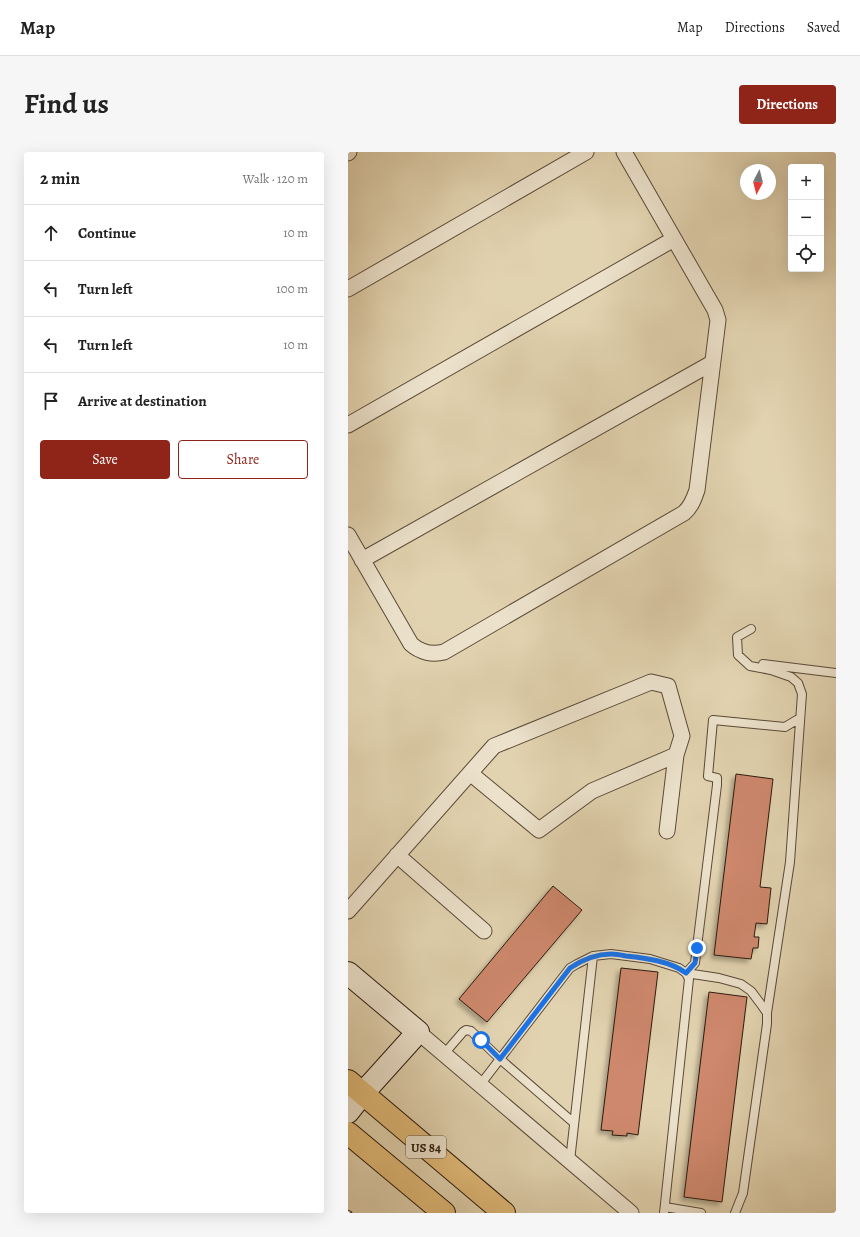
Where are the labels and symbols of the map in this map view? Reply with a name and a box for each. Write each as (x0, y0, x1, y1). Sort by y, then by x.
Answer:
north arrow (740, 164, 776, 200)
route end (688, 939, 706, 957)
route start (472, 1031, 490, 1049)
road number: US 84 (406, 1136, 446, 1158)

